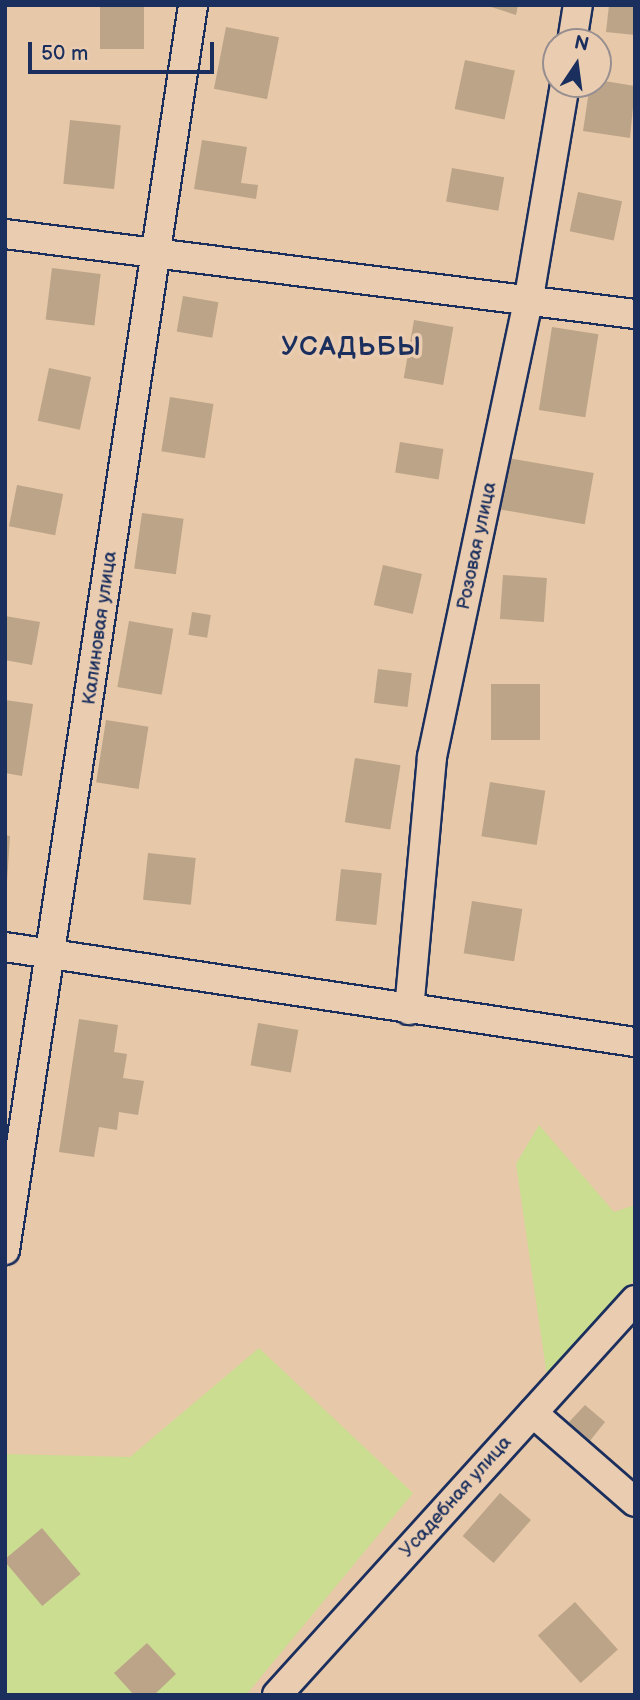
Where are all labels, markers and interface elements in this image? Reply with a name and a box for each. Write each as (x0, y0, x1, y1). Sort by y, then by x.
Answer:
scale bar (32, 28, 217, 72)
north arrow (542, 28, 612, 98)
text: N (572, 31, 591, 57)
text: 50 m (41, 41, 88, 66)
district label: УСАДЬБЫ (282, 332, 422, 364)
street label: Розовая улица (452, 480, 502, 612)
street label: Калиновая улица (78, 550, 122, 706)
street label: Усадебная улица (395, 1432, 517, 1562)

